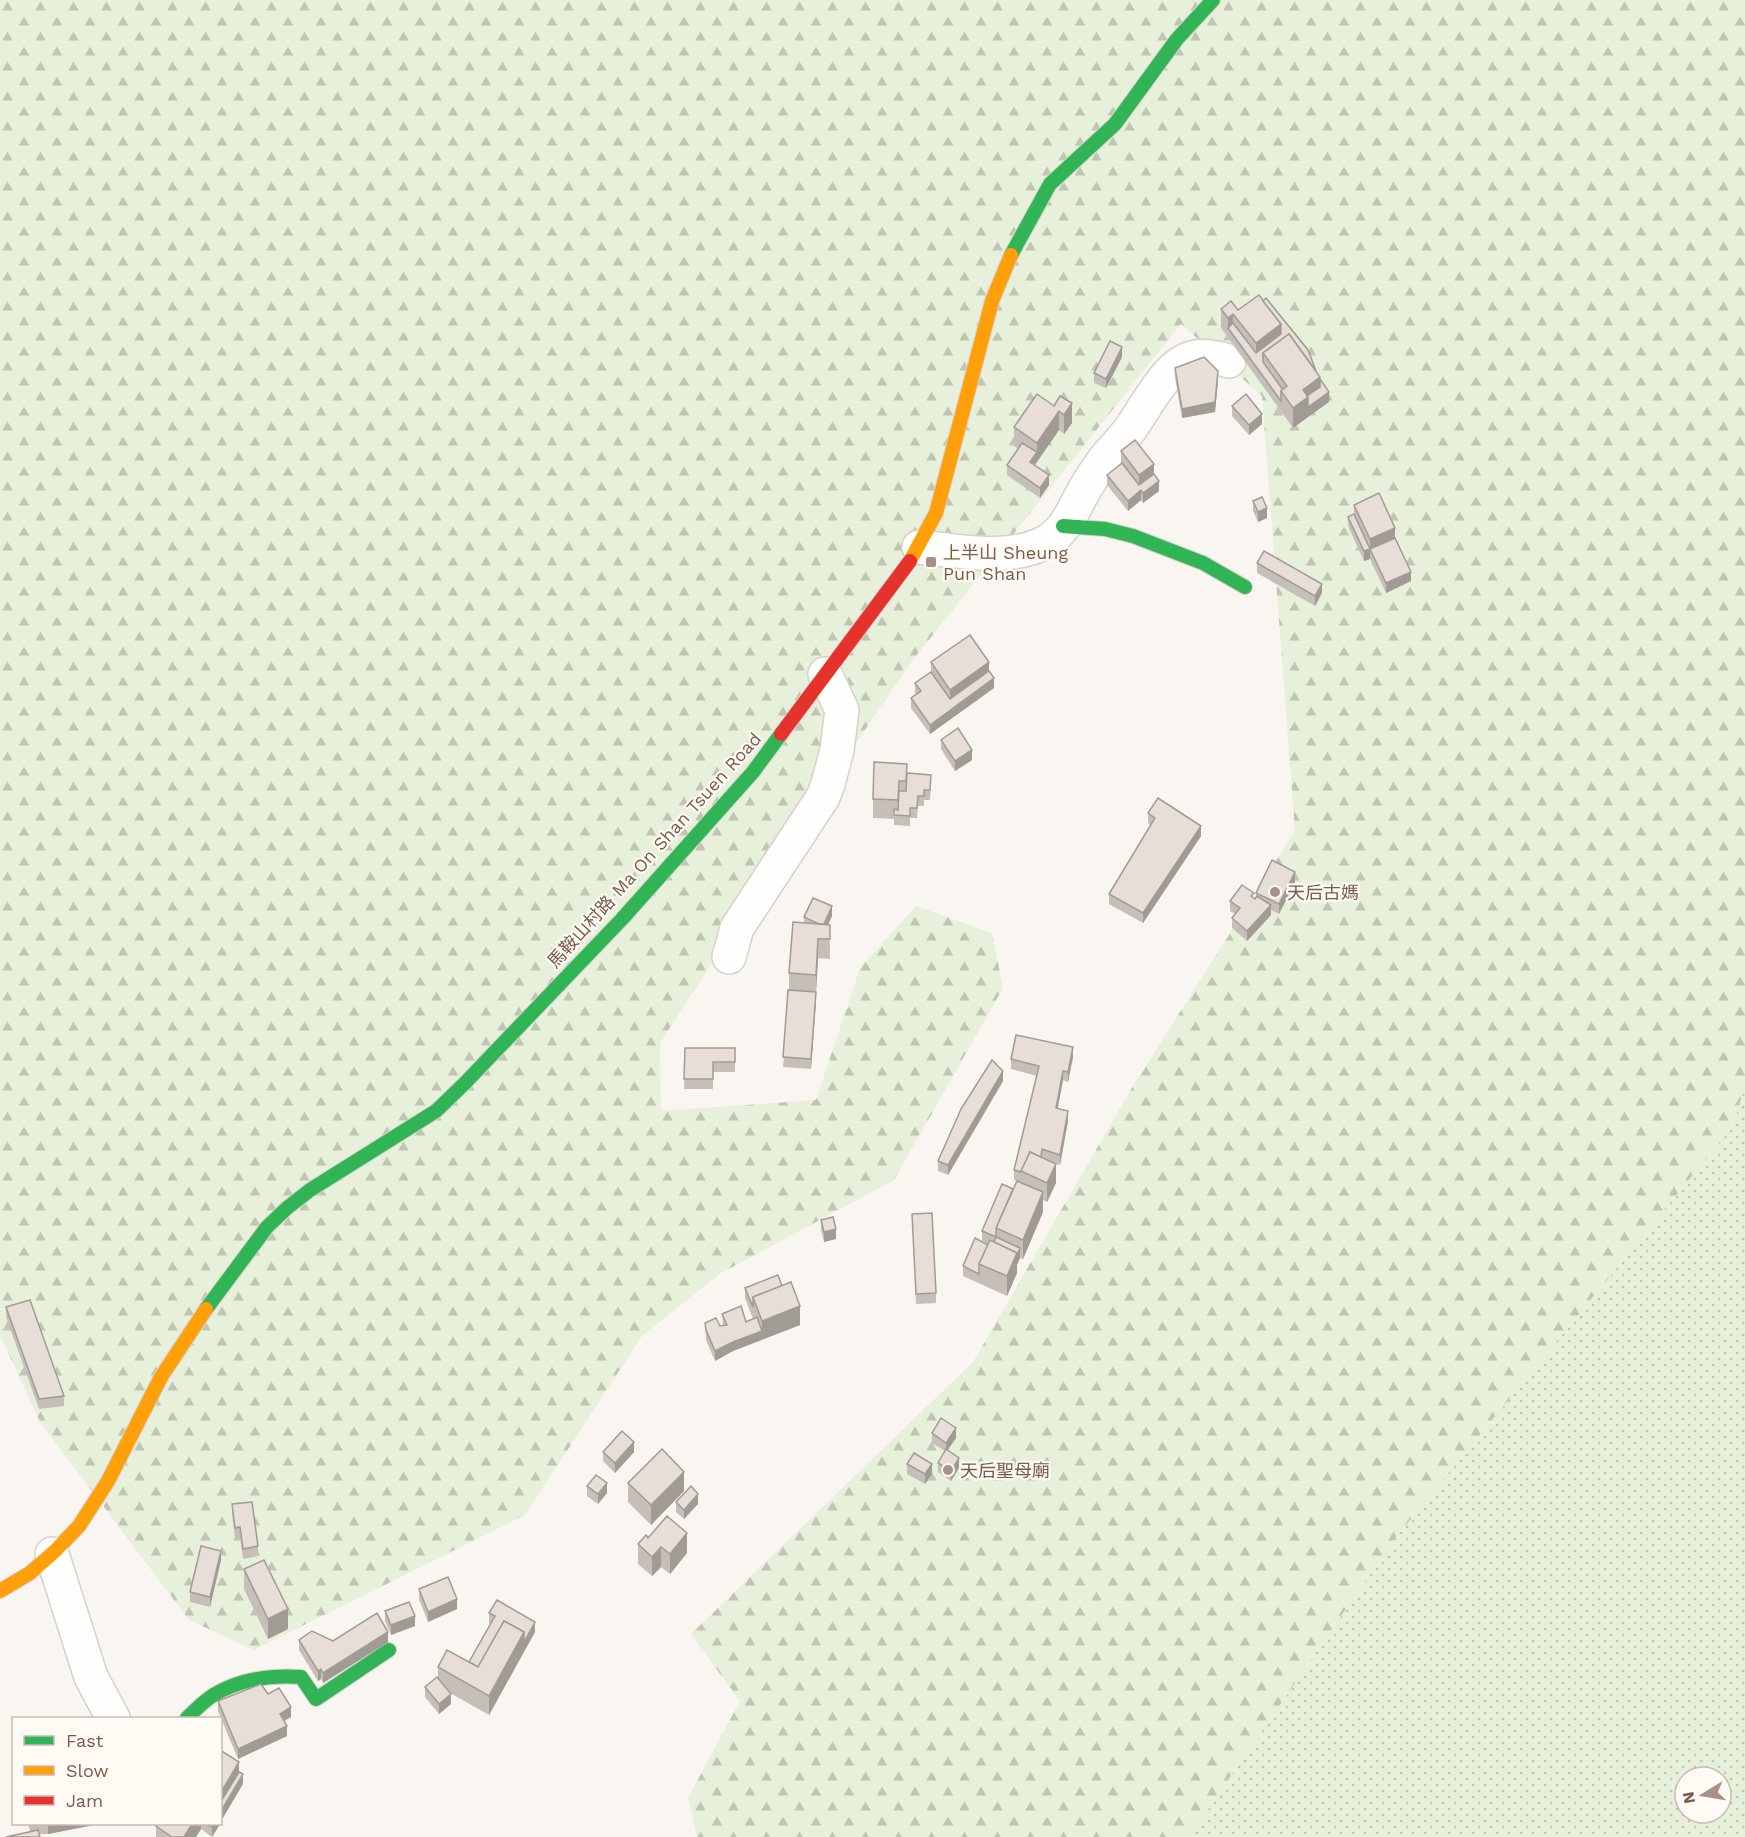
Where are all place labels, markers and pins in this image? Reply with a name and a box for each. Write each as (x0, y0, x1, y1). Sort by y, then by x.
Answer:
place label: 上半山 Sheung Pun Shan (943, 542, 1068, 584)
marker: 上半山 Sheung Pun Shan (924, 555, 938, 569)
place label: 天后古媽 (1287, 882, 1359, 903)
marker: 天后古媽 (1268, 885, 1282, 899)
place label: 天后聖母廟 (960, 1460, 1050, 1481)
marker: 天后聖母廟 (941, 1463, 955, 1477)

